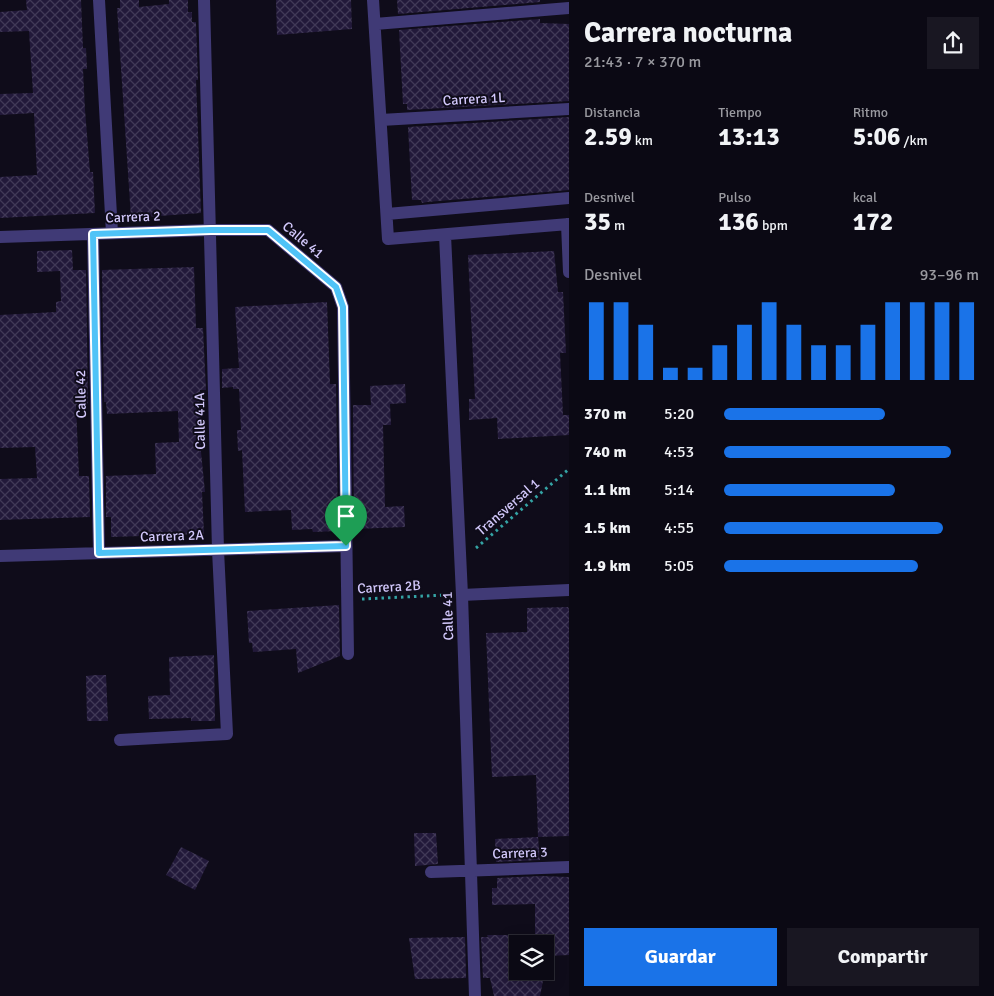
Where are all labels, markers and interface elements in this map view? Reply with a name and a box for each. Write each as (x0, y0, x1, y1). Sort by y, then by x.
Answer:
text: Carrera nocturna (584, 16, 792, 50)
button: share (927, 17, 979, 69)
text: 21:43 · 7 × 370 m (584, 52, 701, 72)
street label: Carrera 1L (442, 89, 506, 109)
text: Distancia (584, 104, 640, 121)
text: Tiempo (718, 104, 762, 121)
text: Ritmo (853, 104, 888, 121)
text: 2.59 (584, 121, 632, 152)
text: 13:13 (718, 121, 780, 152)
text: 5:06 (853, 121, 901, 152)
text: km (632, 132, 653, 149)
text: /km (901, 132, 928, 149)
text: Desnivel (584, 189, 635, 206)
text: Pulso (718, 189, 751, 206)
text: kcal (853, 189, 877, 206)
text: 35 (584, 206, 611, 237)
text: 136 (718, 206, 759, 237)
text: 172 (853, 206, 893, 237)
street label: Carrera 2 (105, 208, 161, 226)
text: m (611, 217, 625, 234)
text: bpm (759, 217, 788, 234)
street label: Calle 41 (279, 218, 327, 262)
text: Desnivel (584, 265, 642, 285)
text: 93–96 m (920, 265, 979, 285)
street label: Calle 42 (72, 370, 90, 418)
street label: Calle 41A (191, 392, 209, 450)
text: 370 m (584, 404, 626, 424)
text: 5:20 (664, 404, 694, 424)
text: 740 m (584, 442, 626, 462)
text: 4:53 (664, 442, 694, 462)
street label: Transversal 1 (473, 475, 543, 539)
text: 1.1 km (584, 480, 631, 500)
text: 5:14 (664, 480, 694, 500)
pin (325, 495, 367, 546)
icon: arrive (332, 502, 360, 530)
text: 1.5 km (584, 518, 631, 538)
text: 4:55 (664, 518, 694, 538)
street label: Carrera 2A (140, 526, 205, 546)
text: 1.9 km (584, 556, 631, 576)
text: 5:05 (664, 556, 694, 576)
street label: Carrera 2B (357, 577, 421, 597)
street label: Calle 41 (439, 591, 457, 641)
street label: Carrera 3 (492, 844, 548, 862)
button: Guardar (584, 928, 777, 986)
button: Compartir (787, 928, 979, 986)
map controls (509, 935, 554, 980)
button: layers (509, 935, 554, 980)

